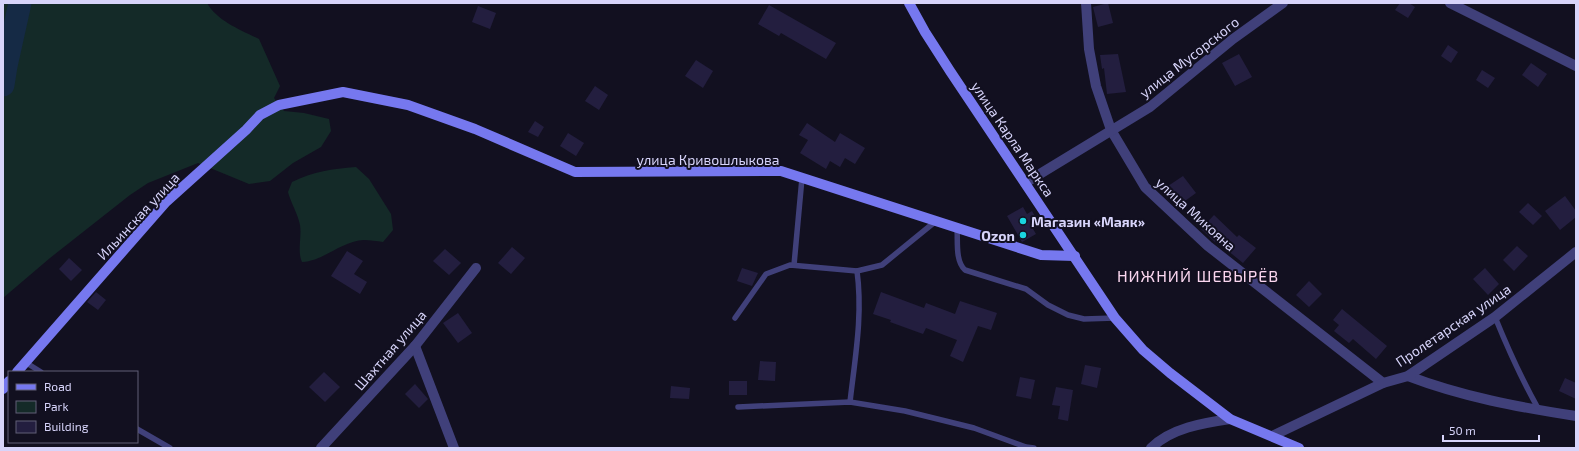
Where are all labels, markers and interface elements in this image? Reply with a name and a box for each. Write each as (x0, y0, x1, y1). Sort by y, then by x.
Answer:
street label: улица Мусорского (1136, 13, 1242, 101)
street label: улица Карла Маркса (968, 78, 1058, 200)
street label: улица Кривошлыкова (637, 151, 779, 168)
street label: Ильинская улица (93, 169, 183, 263)
street label: улица Микояна (1153, 174, 1239, 254)
place label: Магазин «Маяк» (1031, 213, 1145, 230)
marker: Магазин «Маяк» (1018, 216, 1028, 226)
place label: Ozon (981, 227, 1015, 244)
marker: Ozon (1018, 230, 1028, 240)
district label: НИЖНИЙ ШЕВЫРЁВ (1117, 266, 1279, 285)
street label: Пролетарская улица (1392, 280, 1514, 370)
street label: Шахтная улица (351, 306, 429, 394)
legend (8, 371, 138, 443)
text: Road (44, 379, 72, 393)
text: Park (44, 399, 69, 413)
scale bar (1443, 417, 1539, 443)
text: Building (44, 419, 89, 433)
text: 50 m (1449, 423, 1476, 437)

